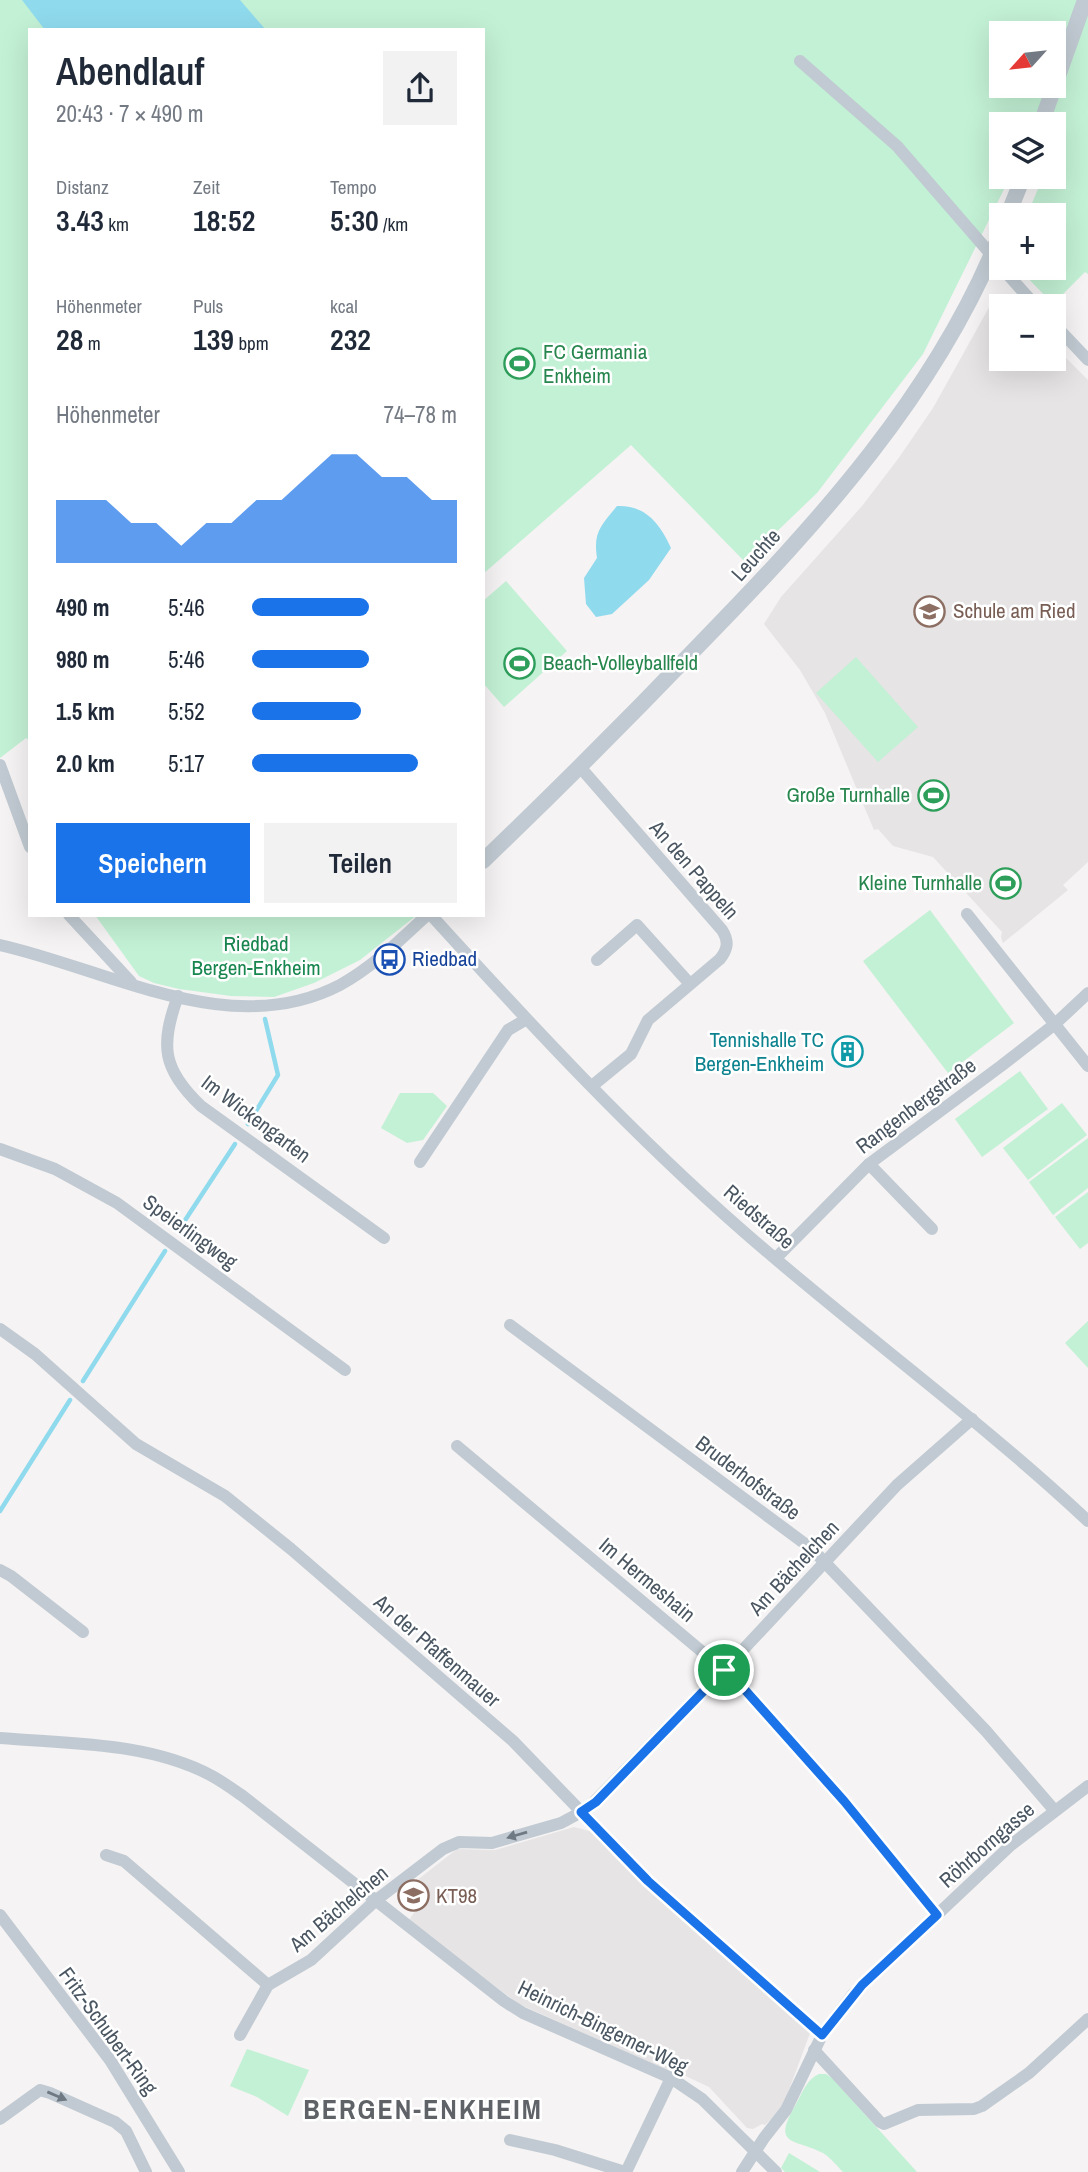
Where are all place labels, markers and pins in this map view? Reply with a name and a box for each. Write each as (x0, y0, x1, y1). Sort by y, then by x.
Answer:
place label: FC Germania Enkheim (543, 337, 648, 390)
sports icon: FC Germania Enkheim (503, 347, 537, 381)
school or university icon: Schule am Ried (913, 594, 947, 628)
place label: Schule am Ried (953, 596, 1076, 625)
sports icon: Beach-Volleyballfeld (503, 646, 537, 680)
place label: Beach-Volleyballfeld (543, 648, 698, 677)
sports icon: Große Turnhalle (916, 778, 950, 812)
place label: Große Turnhalle (786, 780, 910, 809)
sports icon: Kleine Turnhalle (988, 866, 1022, 900)
place label: Kleine Turnhalle (858, 868, 982, 897)
bus stop icon: Riedbad (372, 942, 406, 976)
place label: Riedbad (412, 944, 477, 973)
place label: Tennishalle TC Bergen-Enkheim (695, 1025, 824, 1078)
building icon: Tennishalle TC Bergen-Enkheim (830, 1035, 864, 1069)
pin (694, 1640, 754, 1700)
school or university icon: KT98 (396, 1879, 430, 1913)
place label: KT98 (436, 1881, 477, 1910)

